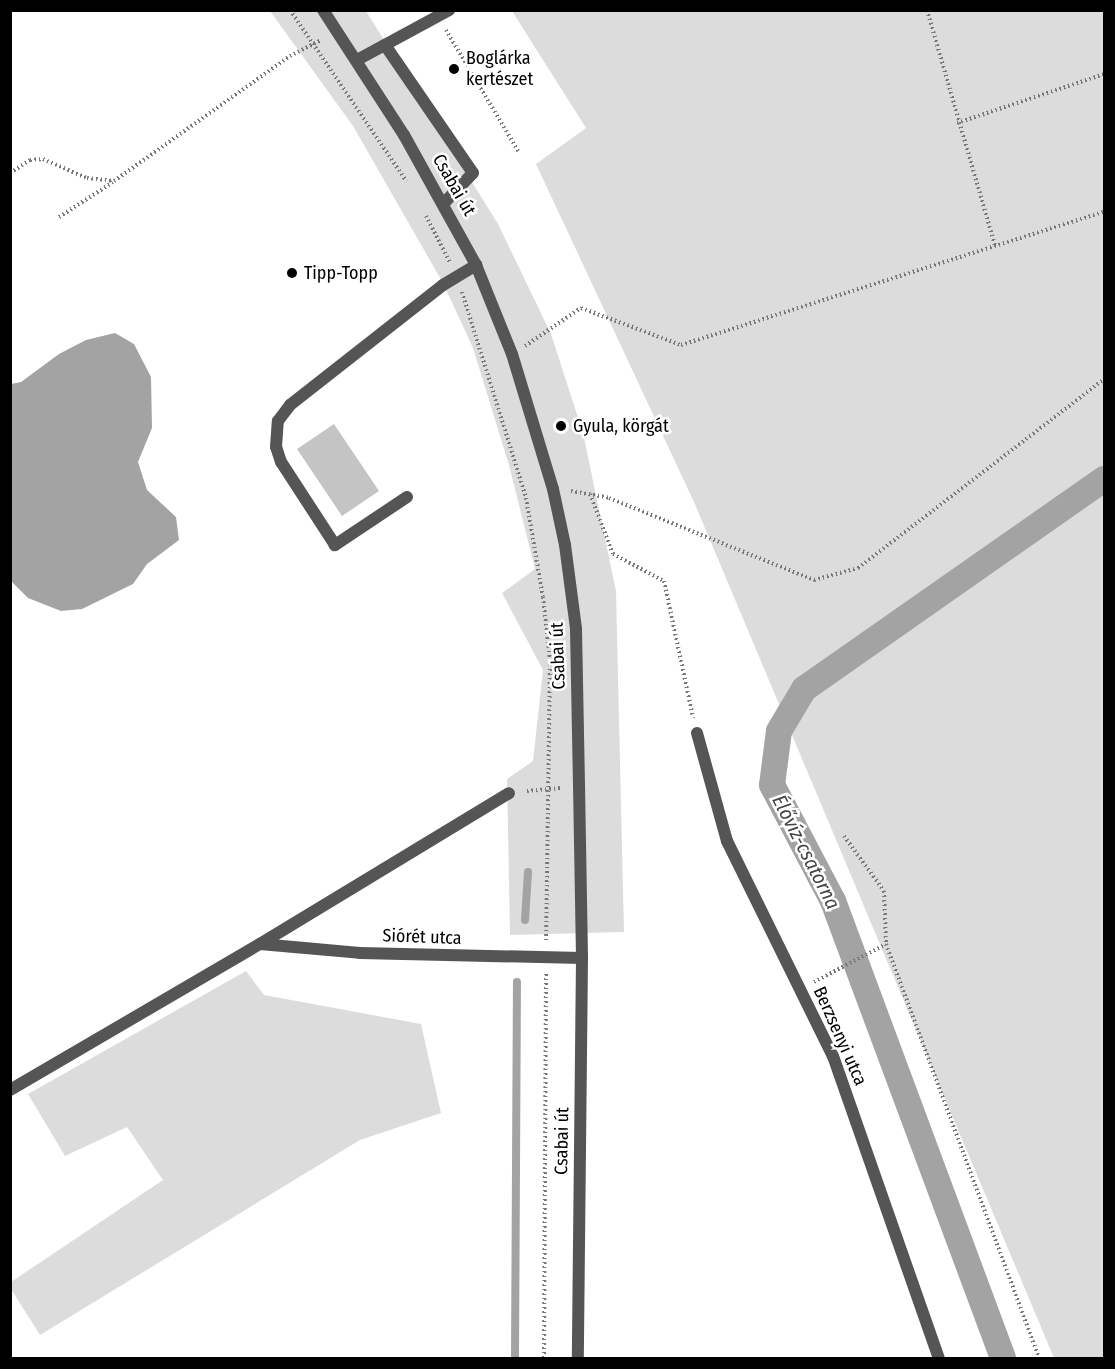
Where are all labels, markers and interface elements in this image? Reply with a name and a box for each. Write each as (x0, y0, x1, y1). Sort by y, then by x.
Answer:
place label: Boglárka kertészet (466, 48, 533, 90)
marker: Boglárka kertészet (447, 62, 461, 76)
street label: Csabai út (428, 150, 480, 220)
place label: Tipp-Topp (304, 262, 378, 284)
marker: Tipp-Topp (285, 266, 299, 280)
place label: Gyula, körgát (573, 415, 669, 437)
marker: Gyula, körgát (554, 419, 568, 433)
street label: Csabai út (546, 622, 570, 690)
water label: Élővíz-csatorna (767, 791, 845, 913)
street label: Siórét utca (382, 925, 462, 949)
street label: Berzsenyi utca (809, 983, 871, 1089)
street label: Csabai út (551, 1107, 573, 1175)

